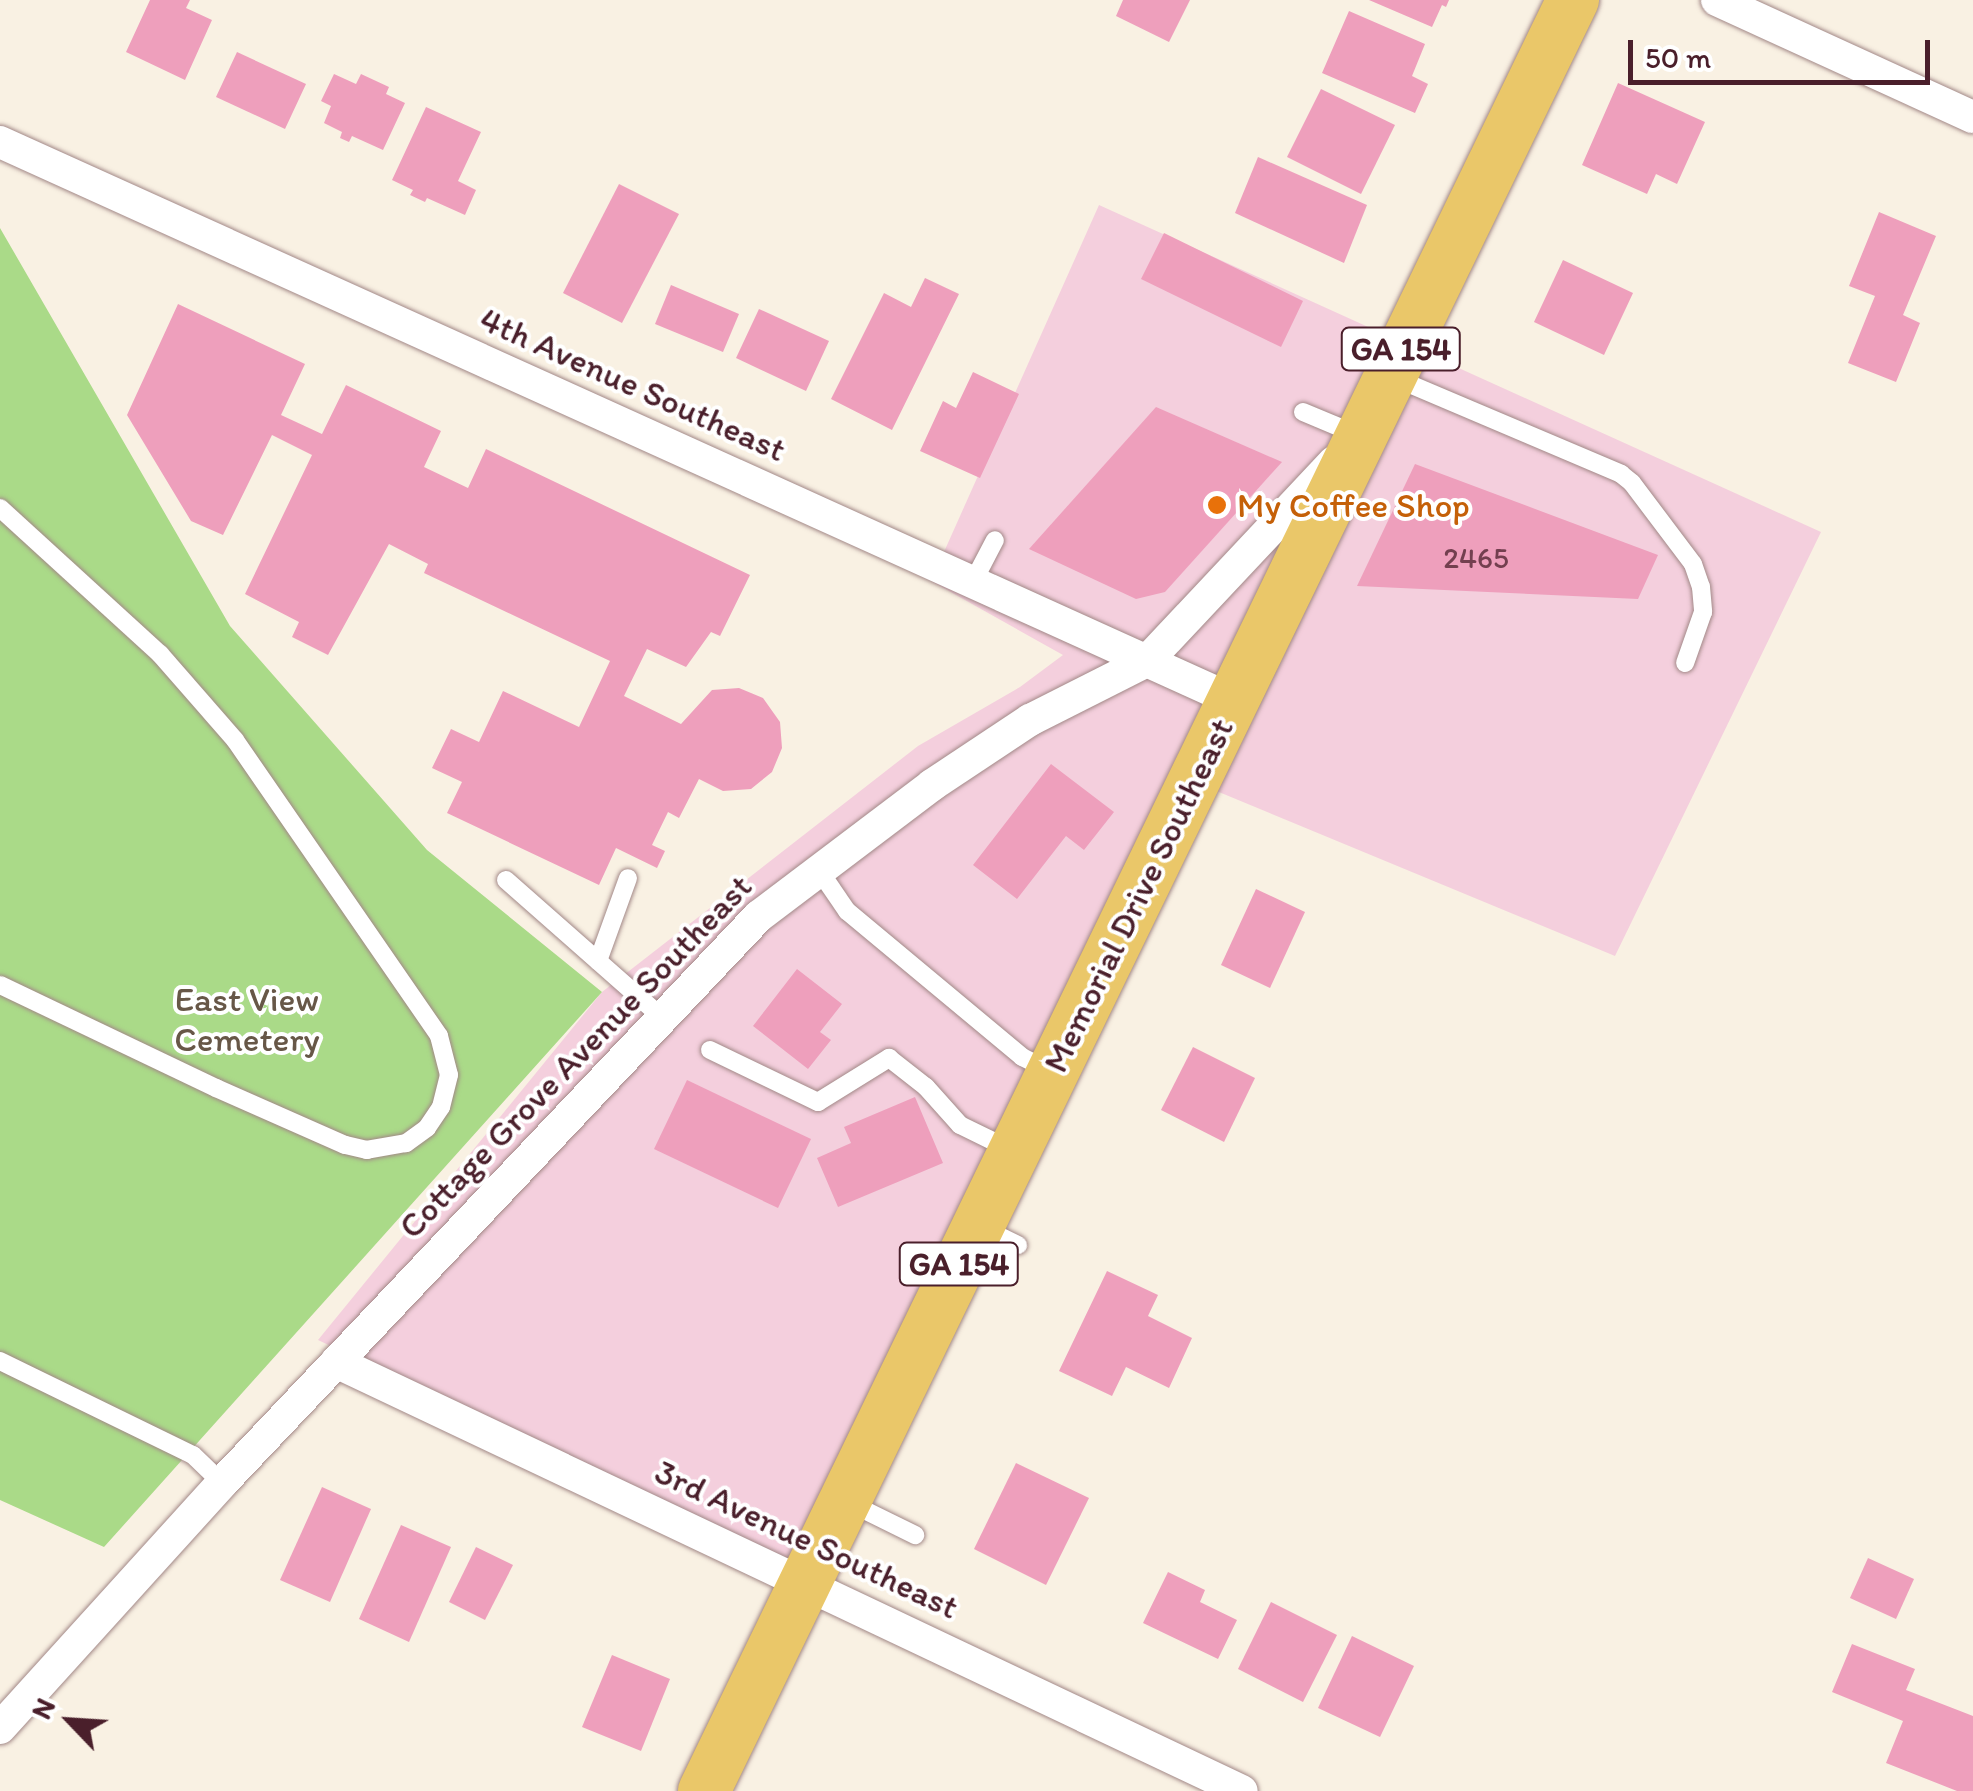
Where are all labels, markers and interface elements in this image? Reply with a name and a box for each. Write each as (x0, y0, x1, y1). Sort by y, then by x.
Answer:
scale bar (1633, 20, 1936, 82)
text: 50 m (1645, 39, 1711, 76)
street label: 4th Avenue Southeast (474, 298, 792, 470)
road number: GA 154 (1338, 322, 1464, 376)
place label: My Coffee Shop (1237, 484, 1470, 526)
marker: My Coffee Shop (1206, 494, 1228, 516)
house number: 2465 (1443, 540, 1509, 576)
street label: Memorial Drive Southeast (1034, 711, 1242, 1079)
street label: Cottage Grove Avenue Southeast (389, 865, 761, 1247)
park label: East View Cemetery (174, 978, 320, 1060)
road number: GA 154 (896, 1237, 1022, 1291)
street label: 3rd Avenue Southeast (649, 1451, 965, 1627)
north arrow (20, 1671, 120, 1771)
text: N (23, 1693, 62, 1724)

